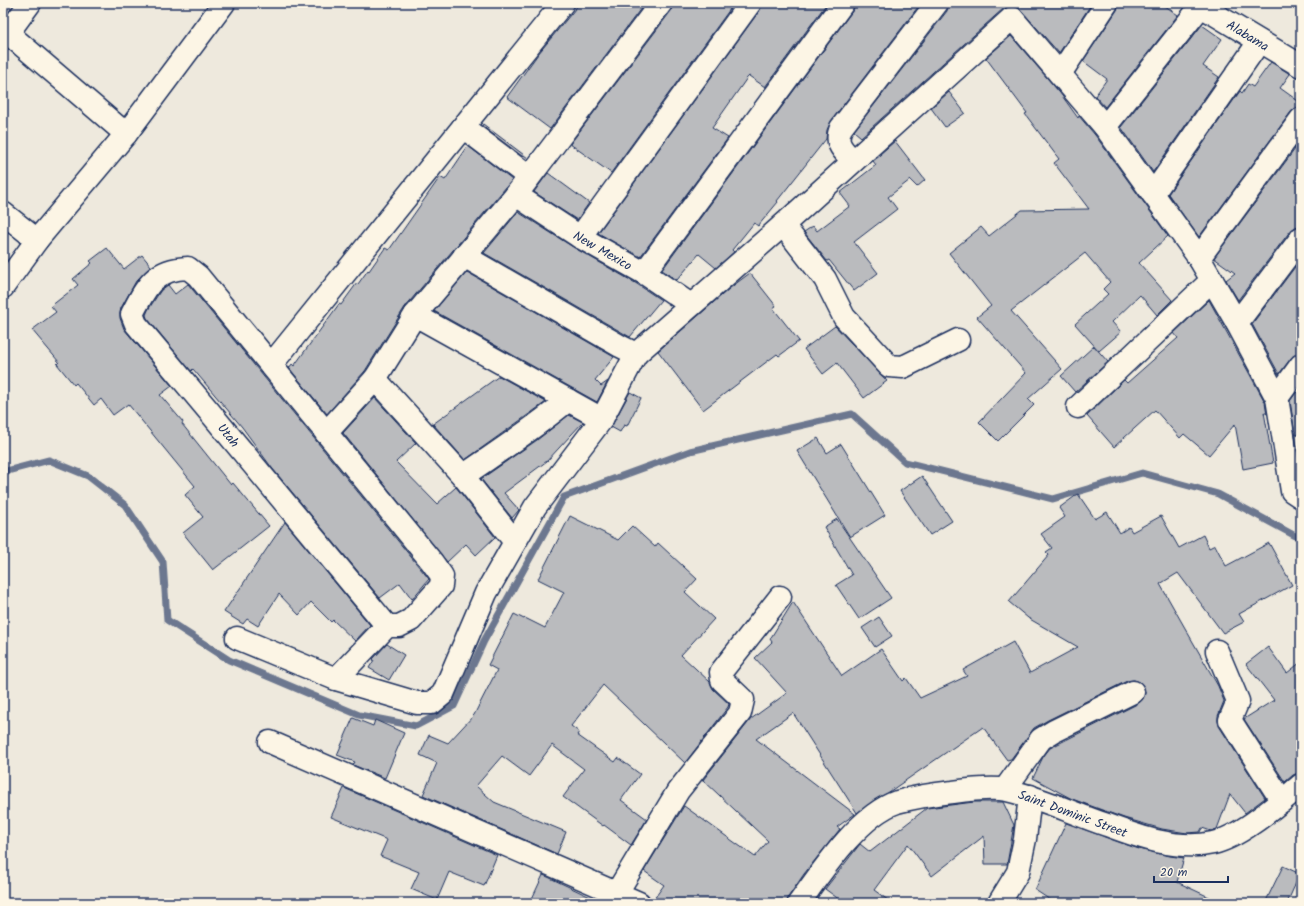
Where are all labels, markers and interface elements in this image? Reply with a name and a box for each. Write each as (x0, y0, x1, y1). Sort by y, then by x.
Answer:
street label: Alabama (1222, 15, 1273, 57)
street label: New Mexico (569, 226, 636, 277)
street label: Utah (212, 419, 244, 453)
street label: Saint Dominic Street (1015, 785, 1131, 844)
scale bar (1154, 858, 1228, 884)
text: 20 m (1160, 863, 1188, 882)

